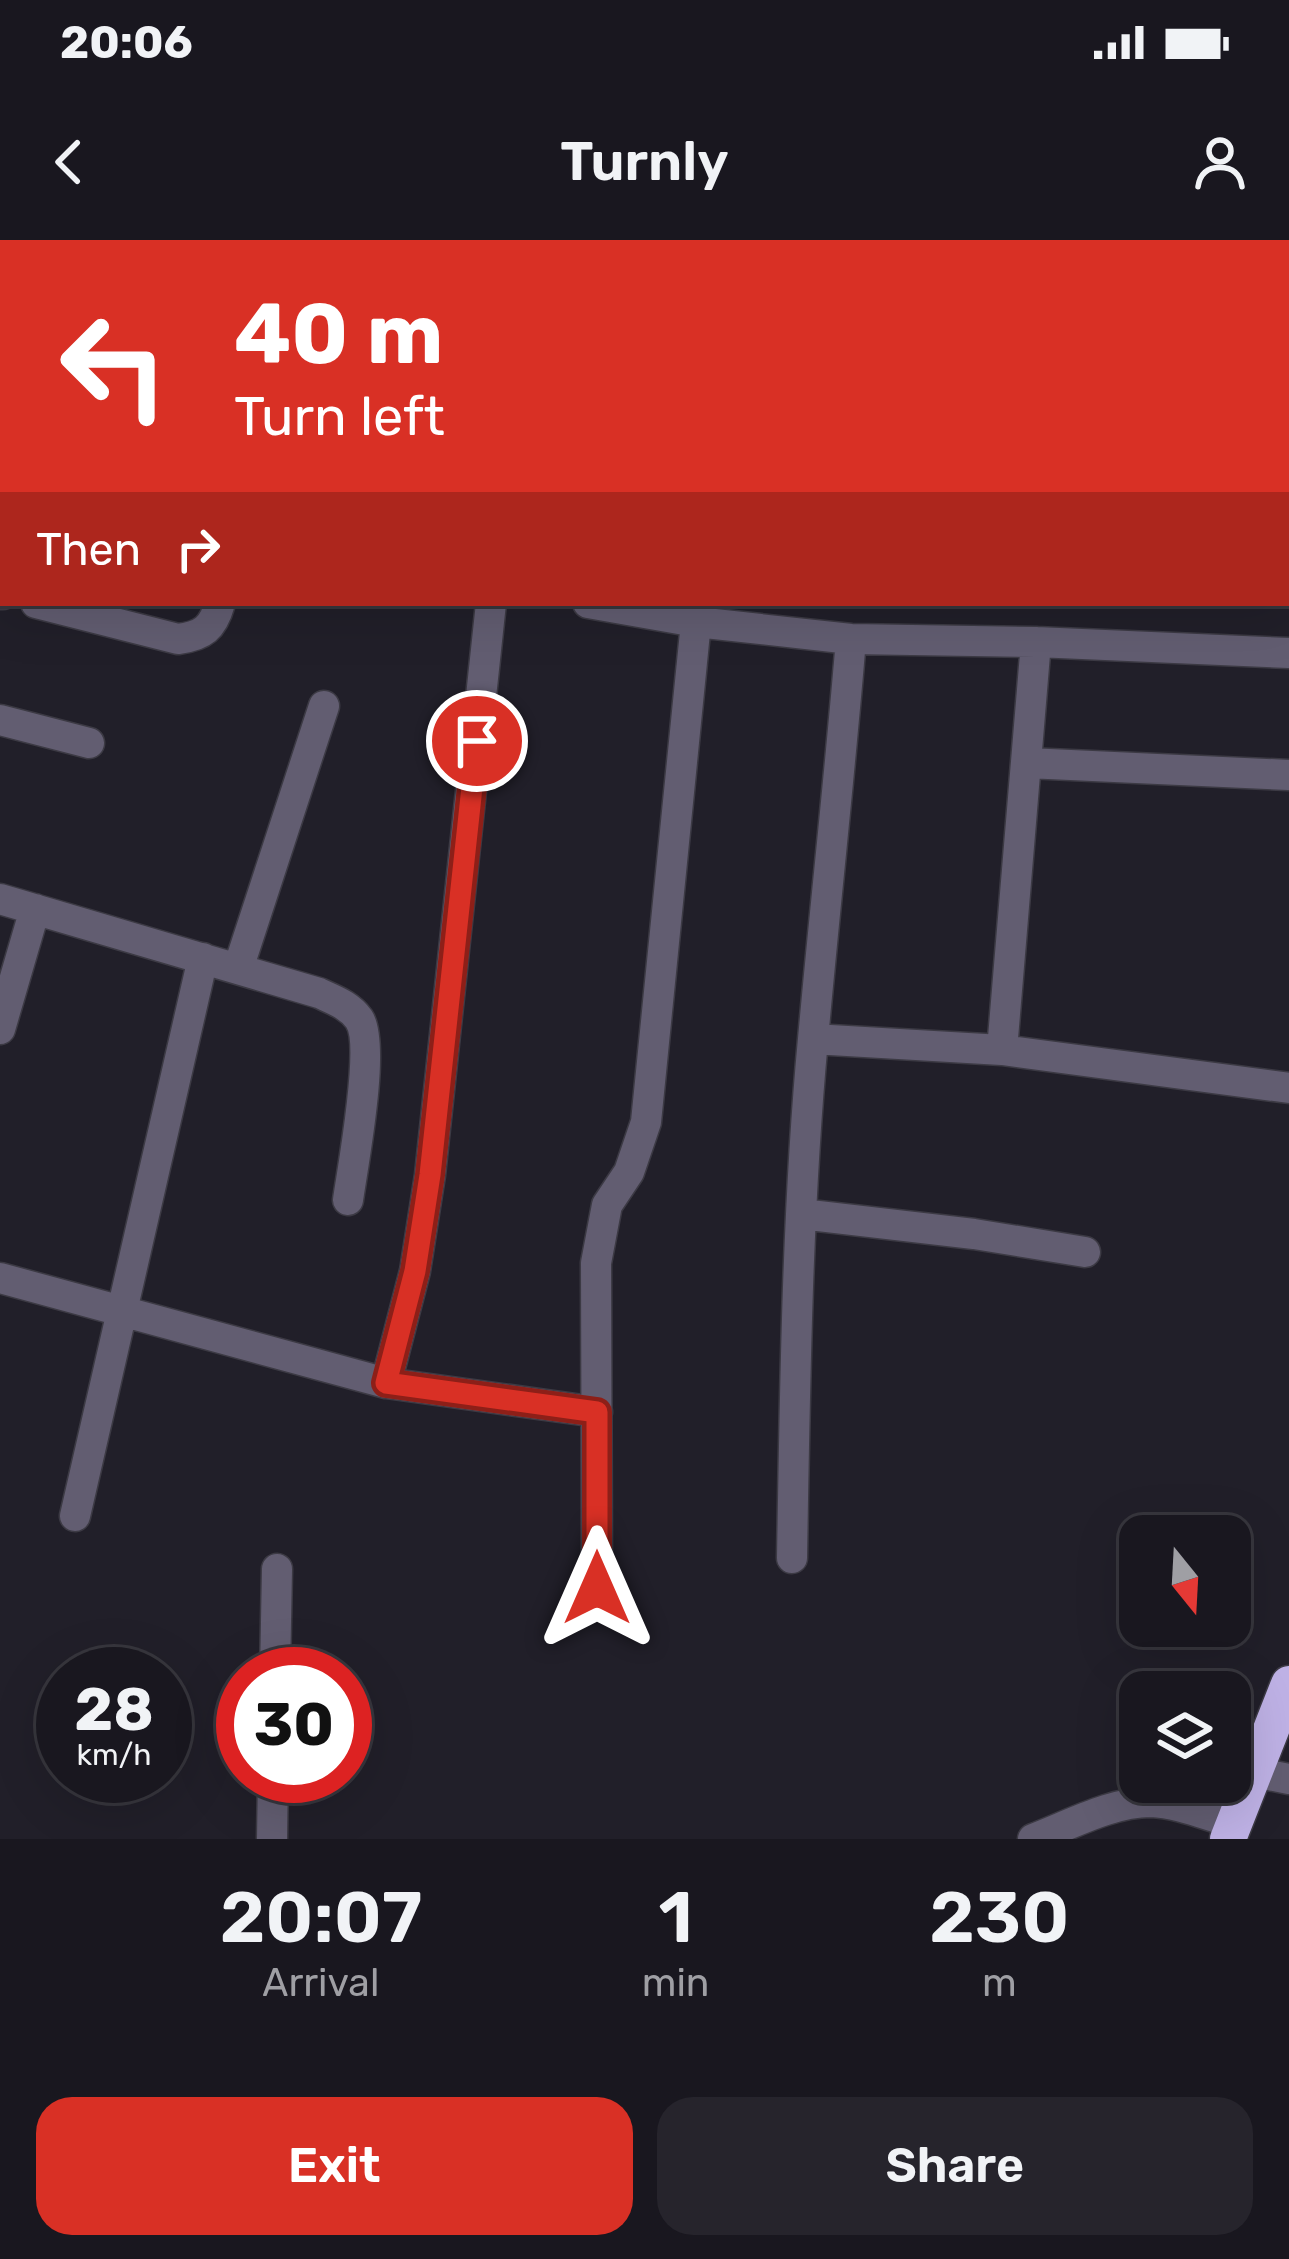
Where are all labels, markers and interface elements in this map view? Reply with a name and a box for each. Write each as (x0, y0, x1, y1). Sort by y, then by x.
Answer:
text: 20:06 (60, 16, 193, 69)
icon: back (36, 129, 102, 195)
icon: person (1187, 129, 1253, 195)
text: Turnly (560, 130, 729, 194)
text: 40 m (234, 284, 443, 384)
icon: left (36, 288, 192, 444)
text: Turn left (234, 385, 445, 449)
icon: right (165, 516, 231, 582)
text: Then (36, 523, 141, 576)
pin (426, 690, 528, 792)
icon: arrive (444, 708, 510, 774)
north arrow (1119, 1515, 1251, 1647)
map controls (1119, 1515, 1251, 1803)
position arrow (534, 1525, 660, 1651)
speed limit sign: 30 (216, 1647, 372, 1803)
button: layers (1119, 1671, 1251, 1803)
text: 28 (74, 1674, 154, 1745)
text: km/h (77, 1737, 151, 1773)
text: 20:07 (220, 1875, 422, 1960)
text: 1 (658, 1875, 693, 1960)
text: 230 (929, 1875, 1069, 1960)
text: Arrival (262, 1960, 379, 2006)
text: min (642, 1960, 710, 2006)
text: m (982, 1960, 1017, 2006)
button: Exit (36, 2097, 633, 2235)
button: Share (657, 2097, 1253, 2235)

